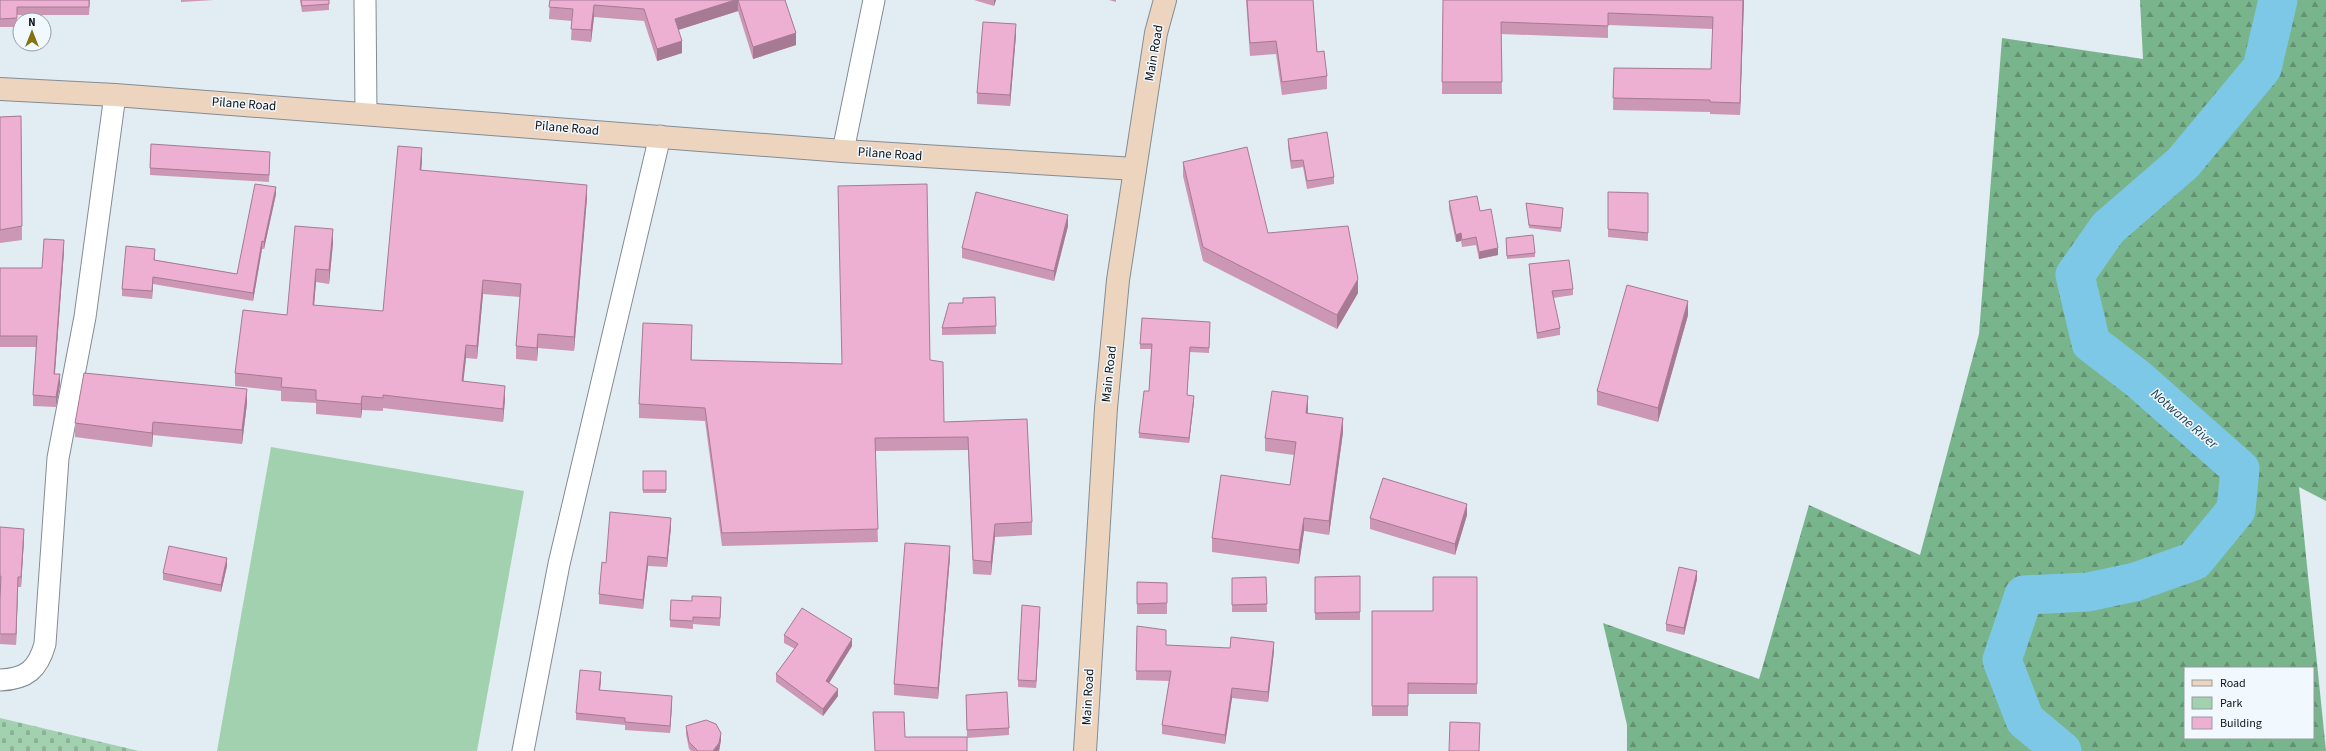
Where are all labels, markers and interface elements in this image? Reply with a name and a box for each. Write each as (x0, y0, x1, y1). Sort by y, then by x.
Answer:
north arrow (12, 12, 52, 52)
text: N (28, 15, 36, 30)
street label: Main Road (1140, 23, 1168, 83)
street label: Pilane Road (211, 93, 277, 115)
street label: Pilane Road (534, 116, 600, 140)
street label: Pilane Road (857, 143, 923, 165)
street label: Main Road (1097, 345, 1121, 403)
water label: Notwane River (2146, 384, 2223, 455)
legend (2184, 667, 2314, 739)
street label: Main Road (1078, 668, 1098, 726)
text: Road (2220, 675, 2246, 692)
text: Park (2220, 695, 2242, 712)
text: Building (2220, 715, 2262, 732)

